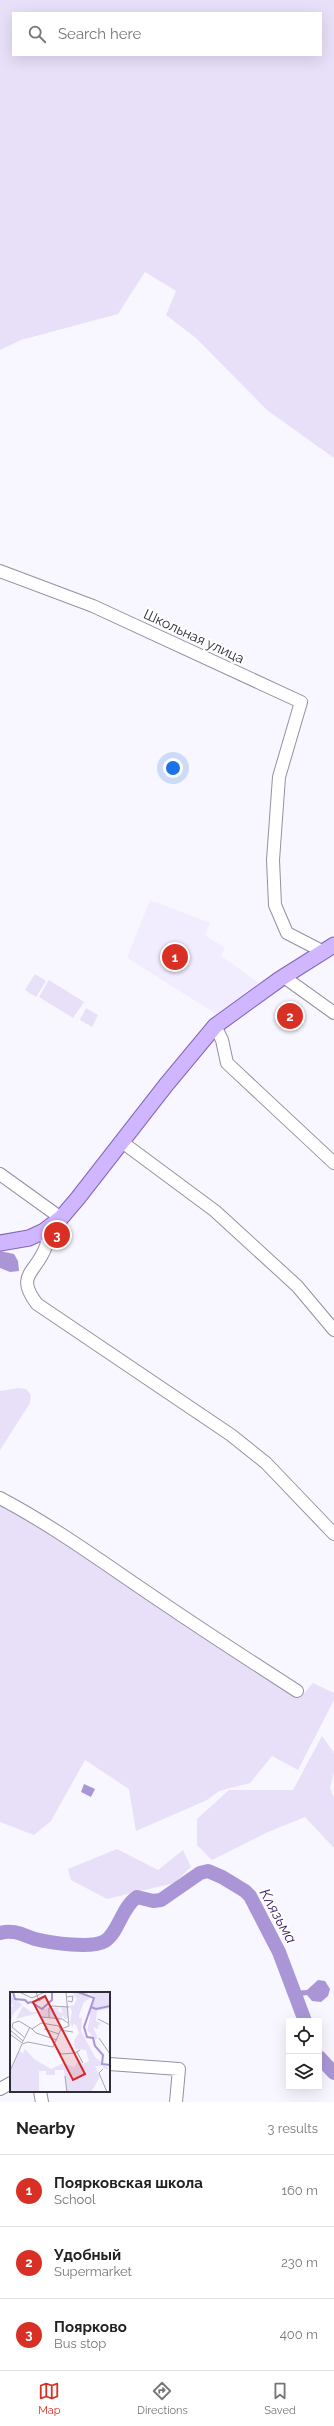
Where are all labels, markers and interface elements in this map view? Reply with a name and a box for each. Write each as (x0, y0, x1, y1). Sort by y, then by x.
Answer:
search box (12, 12, 322, 56)
icon: search (26, 23, 48, 45)
text: Search here (58, 25, 141, 43)
street label: Школьная улица (141, 606, 247, 666)
your location (163, 758, 183, 778)
pin: 1 (162, 942, 188, 972)
pin: 2 (277, 1001, 303, 1031)
pin: 3 (44, 1220, 70, 1250)
water label: Клязьма (256, 1886, 300, 1946)
inset map (10, 1992, 110, 2092)
map controls (286, 2018, 322, 2090)
button: locate (286, 2018, 322, 2054)
button: layers (286, 2054, 322, 2090)
text: Nearby (16, 2118, 75, 2138)
text: 3 results (268, 2121, 318, 2136)
text: Поярковская школа (54, 2174, 203, 2192)
text: 1 (26, 2183, 32, 2198)
text: 160 m (281, 2183, 318, 2198)
text: School (54, 2192, 96, 2207)
text: Удобный (54, 2246, 121, 2264)
text: 2 (25, 2255, 33, 2270)
text: 230 m (281, 2255, 318, 2270)
text: Supermarket (54, 2264, 132, 2279)
text: Поярково (54, 2318, 127, 2336)
text: 3 (25, 2327, 33, 2342)
text: 400 m (280, 2327, 318, 2342)
text: Bus stop (54, 2336, 106, 2351)
tab: Map (38, 2380, 61, 2417)
tab: Directions (137, 2380, 188, 2417)
tab: Saved (264, 2380, 296, 2417)

